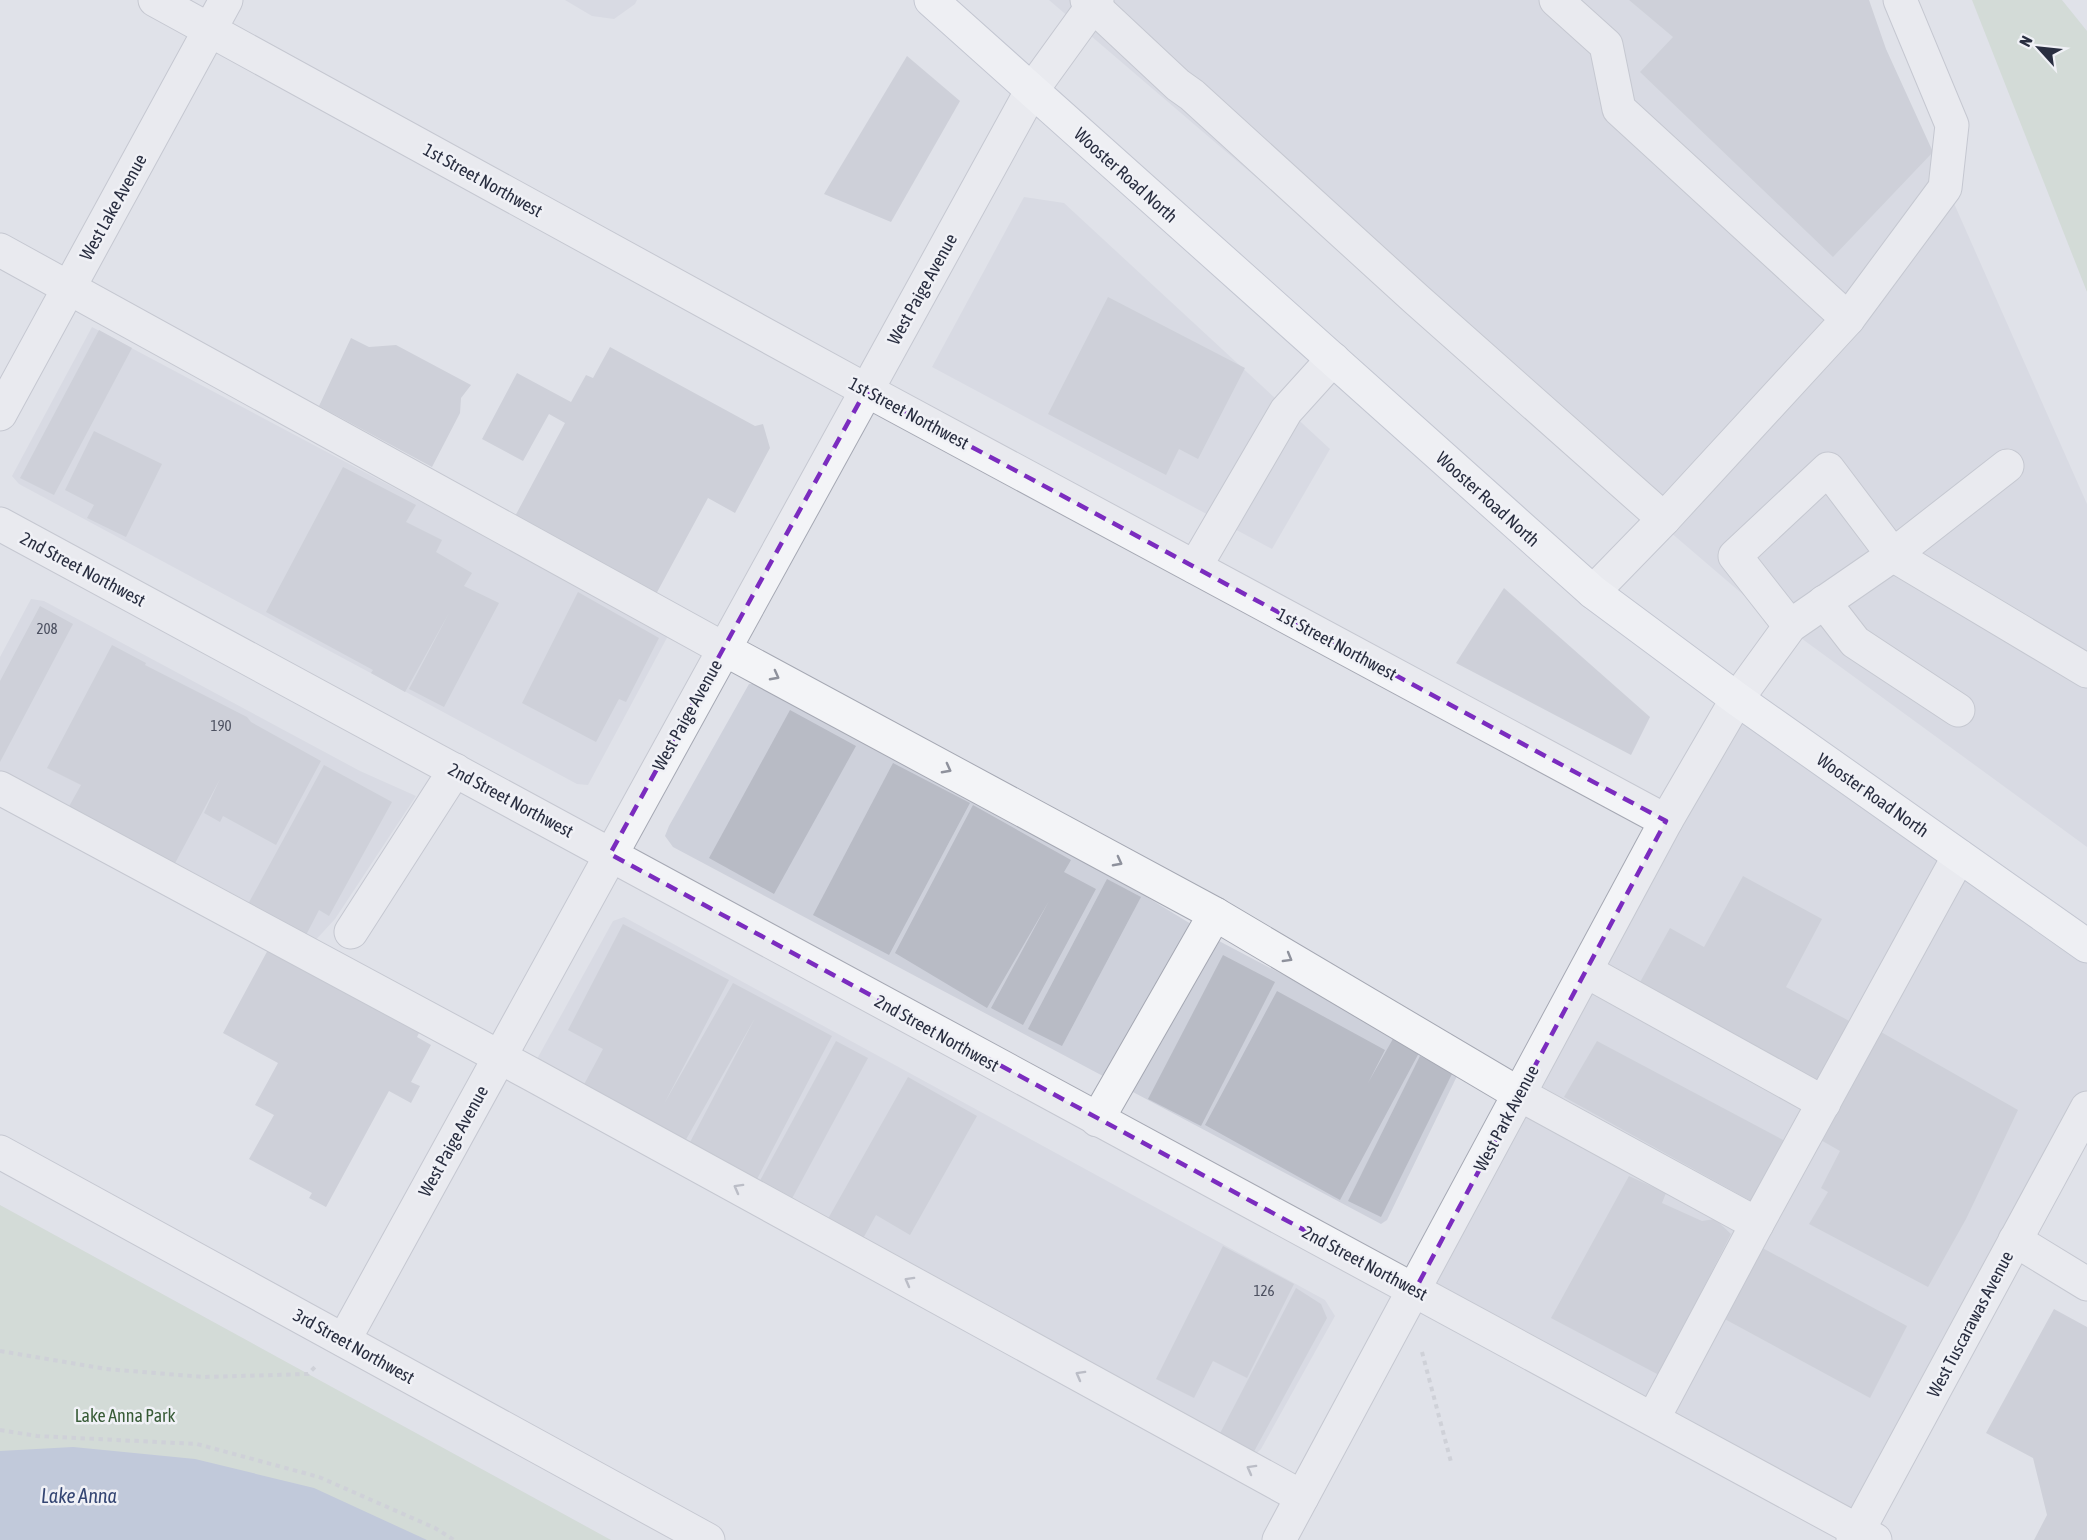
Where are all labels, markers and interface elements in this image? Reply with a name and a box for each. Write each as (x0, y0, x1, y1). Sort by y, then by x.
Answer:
north arrow (2009, 18, 2069, 78)
text: N (2015, 33, 2036, 49)
street label: Wooster Road North (1070, 123, 1182, 227)
street label: 1st Street Northwest (420, 139, 546, 221)
street label: West Lake Avenue (75, 150, 151, 264)
street label: West Paige Avenue (883, 230, 961, 348)
street label: 1st Street Northwest (845, 373, 973, 453)
street label: Wooster Road North (1432, 447, 1544, 551)
street label: 2nd Street Northwest (17, 527, 149, 611)
street label: 1st Street Northwest (1273, 604, 1401, 684)
house number: 208 (36, 620, 58, 637)
street label: West Paige Avenue (648, 656, 726, 774)
one-way arrow (769, 669, 780, 680)
house number: 190 (210, 717, 232, 734)
street label: Wooster Road North (1813, 749, 1933, 841)
street label: 2nd Street Northwest (445, 758, 577, 842)
one-way arrow (941, 762, 951, 773)
one-way arrow (1112, 855, 1123, 866)
one-way arrow (1282, 950, 1292, 962)
street label: 2nd Street Northwest (871, 990, 1003, 1076)
street label: West Park Avenue (1469, 1061, 1543, 1175)
street label: West Paige Avenue (414, 1082, 492, 1200)
one-way arrow (734, 1184, 744, 1195)
street label: 2nd Street Northwest (1299, 1221, 1431, 1305)
street label: West Tuscarawas Avenue (1923, 1247, 2017, 1401)
one-way arrow (905, 1277, 915, 1288)
house number: 126 (1253, 1282, 1275, 1299)
street label: 3rd Street Northwest (290, 1304, 418, 1388)
one-way arrow (1076, 1371, 1086, 1382)
park label: Lake Anna Park (75, 1405, 175, 1426)
one-way arrow (1247, 1465, 1257, 1476)
water label: Lake Anna (41, 1484, 117, 1507)

